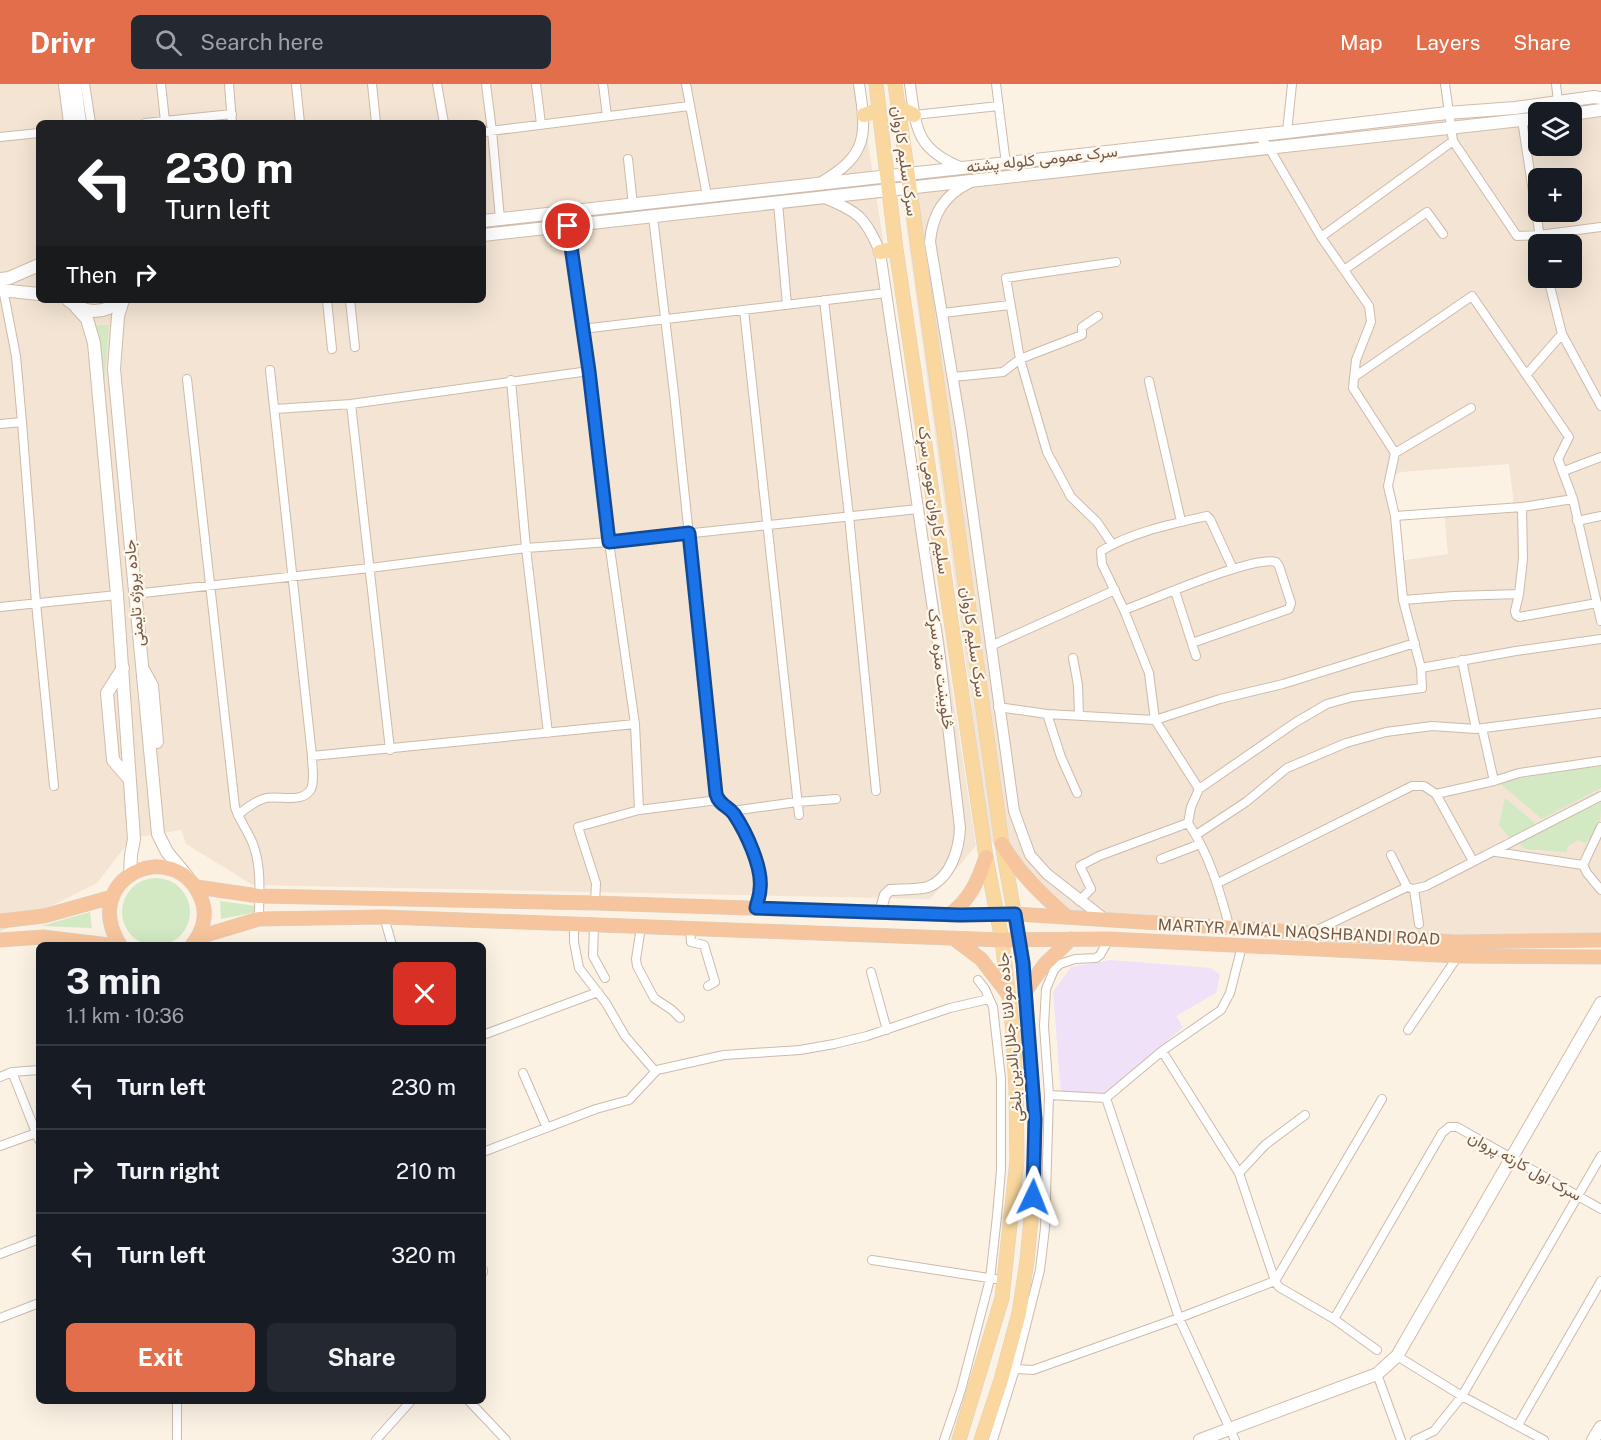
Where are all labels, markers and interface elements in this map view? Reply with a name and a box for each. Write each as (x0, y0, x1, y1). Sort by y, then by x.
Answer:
search box (131, 15, 551, 69)
text: Drivr (30, 26, 95, 59)
icon: search (152, 26, 185, 59)
text: Search here (200, 29, 324, 55)
text: Map (1340, 30, 1383, 55)
text: Layers (1416, 30, 1480, 55)
text: Share (1513, 30, 1571, 55)
map controls (1528, 102, 1582, 288)
button: layers (1528, 102, 1582, 156)
street label: سرک سلیم کاروان (887, 105, 922, 217)
street label: سرک عمومی کلوله پشته (965, 142, 1119, 178)
text: 230 m (165, 143, 294, 192)
icon: left (66, 144, 144, 222)
button: + (1528, 168, 1582, 222)
text: Turn left (165, 193, 271, 225)
pin (542, 200, 593, 251)
icon: arrive (551, 209, 584, 242)
button: − (1528, 234, 1582, 288)
icon: right (129, 258, 162, 291)
text: Then (66, 262, 117, 288)
street label: سلیم کاروان عومي سړک (910, 425, 954, 576)
street label: جاده پروژه تایمنی (120, 538, 150, 647)
street label: سرک سلیم کاروان (956, 586, 991, 698)
street label: څلویښت متره سړک (922, 607, 958, 731)
street label: MARTYR AJMAL NAQSHBANDI ROAD (1157, 915, 1441, 949)
street label: جاده مولانا جلال‌الدین بلخی (993, 951, 1028, 1123)
text: 3 min (66, 960, 161, 1002)
button: close (393, 962, 456, 1025)
text: 1.1 km · 10:36 (66, 1004, 184, 1028)
icon: left (66, 1071, 99, 1104)
text: Turn left (117, 1074, 206, 1100)
text: 230 m (391, 1074, 456, 1100)
street label: سرک اول کارته پروان (1464, 1127, 1585, 1207)
icon: right (66, 1155, 99, 1188)
text: Turn right (117, 1158, 220, 1184)
text: 210 m (396, 1158, 456, 1184)
position arrow (1001, 1165, 1065, 1229)
icon: left (66, 1239, 99, 1272)
text: Turn left (117, 1242, 206, 1268)
text: 320 m (391, 1242, 456, 1268)
button: Exit (66, 1323, 255, 1392)
button: Share (267, 1323, 456, 1392)

